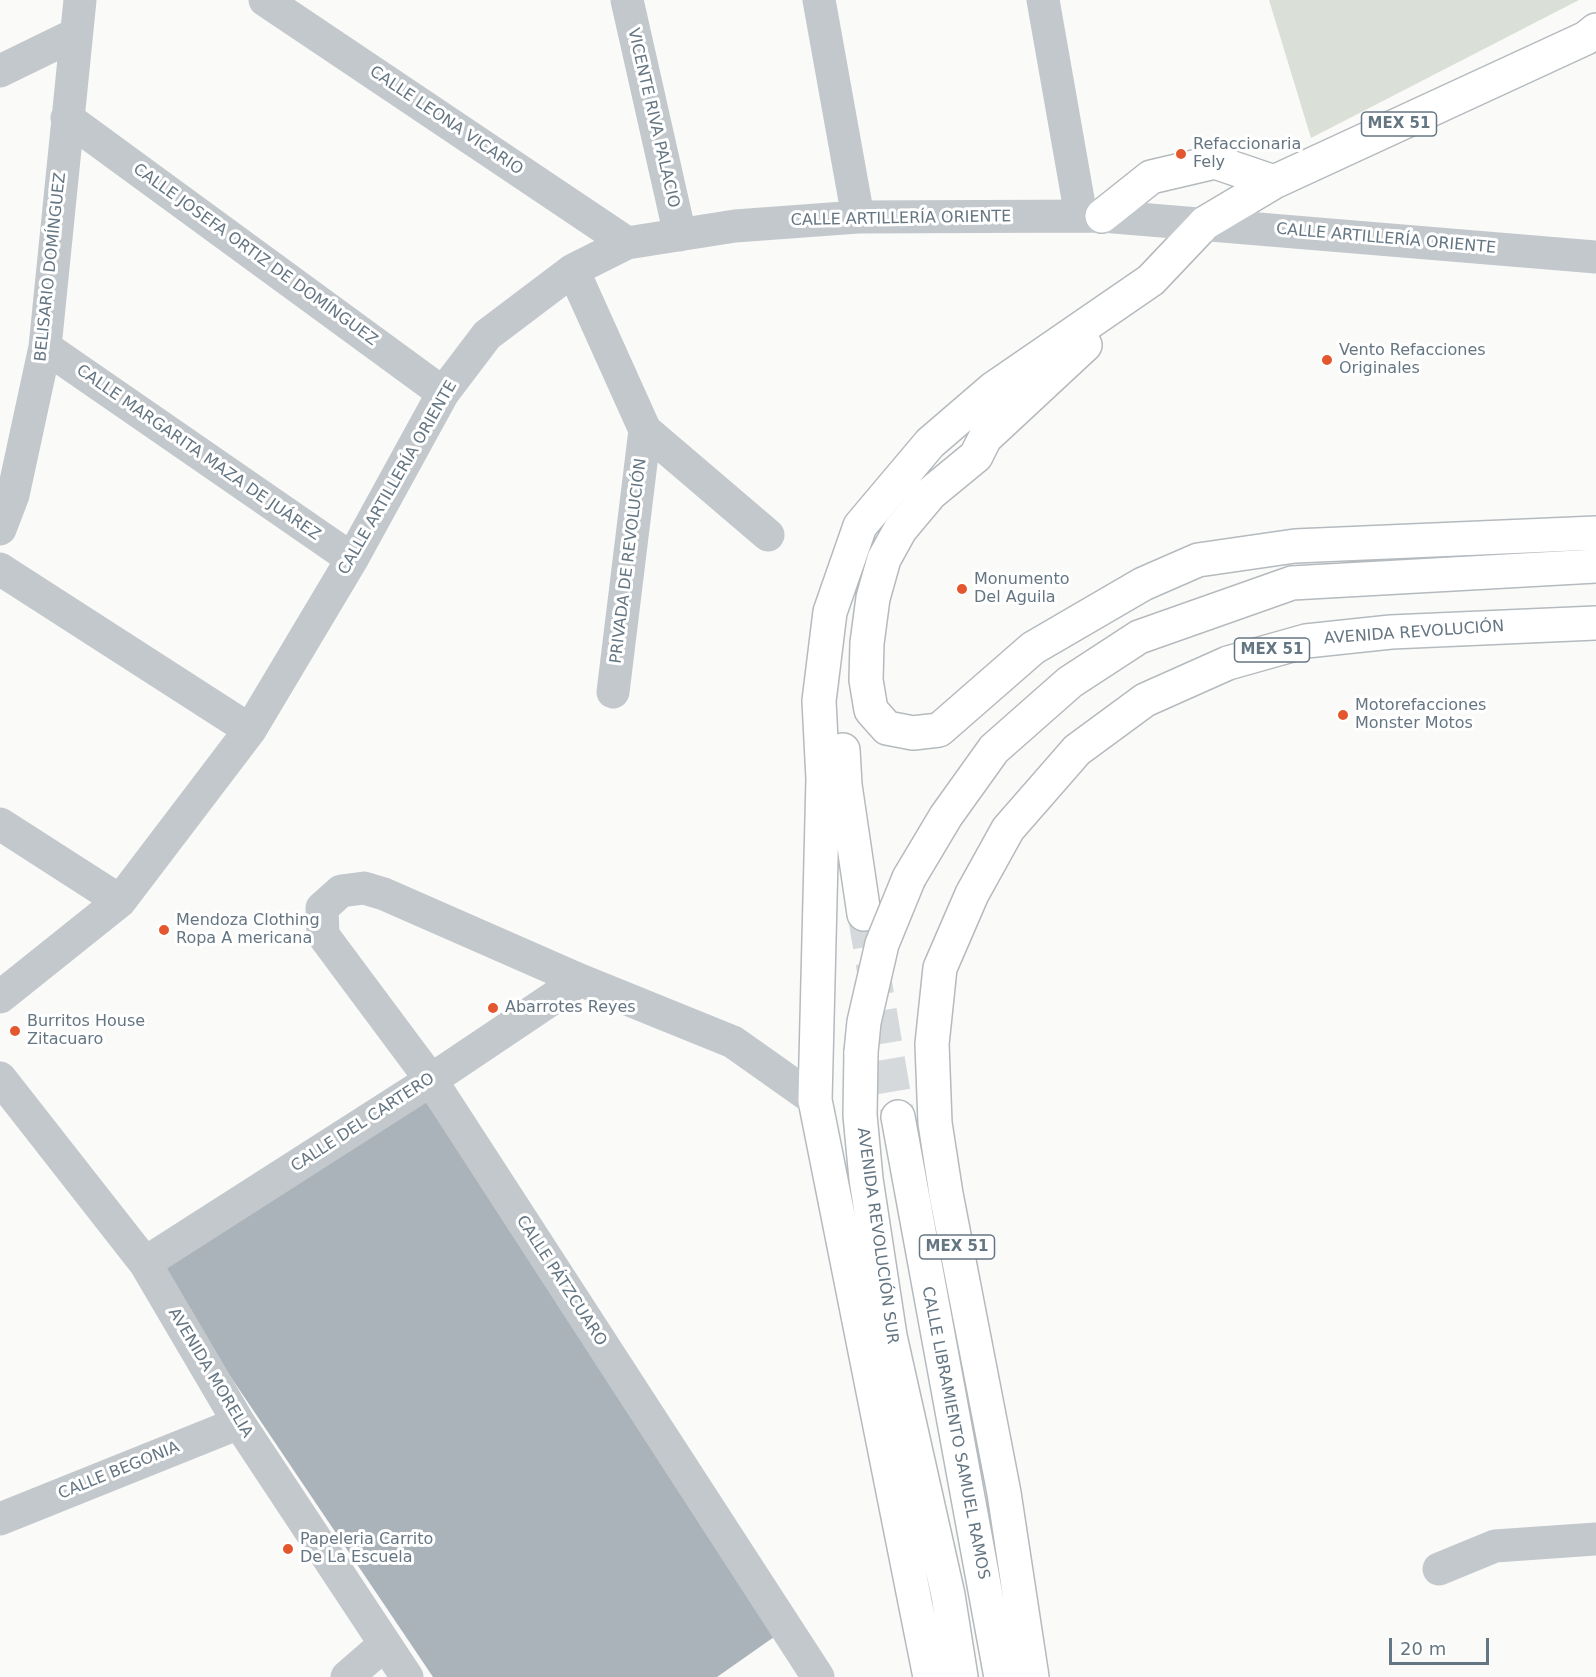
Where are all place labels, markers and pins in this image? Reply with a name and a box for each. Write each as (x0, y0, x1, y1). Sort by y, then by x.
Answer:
place label: Refaccionaria Fely (1193, 135, 1301, 173)
marker: Refaccionaria Fely (1174, 147, 1188, 161)
place label: Vento Refacciones Originales (1339, 341, 1486, 379)
marker: Vento Refacciones Originales (1320, 353, 1334, 367)
place label: Monumento Del Aguila (974, 570, 1070, 608)
marker: Monumento Del Aguila (955, 582, 969, 596)
place label: Motorefacciones Monster Motos (1355, 696, 1486, 734)
marker: Motorefacciones Monster Motos (1336, 708, 1350, 722)
place label: Mendoza Clothing Ropa A mericana (176, 911, 320, 949)
marker: Mendoza Clothing Ropa A mericana (157, 923, 171, 937)
place label: Abarrotes Reyes (505, 998, 636, 1018)
marker: Abarrotes Reyes (486, 1001, 500, 1015)
place label: Burritos House Zitacuaro (27, 1012, 145, 1050)
marker: Burritos House Zitacuaro (8, 1024, 22, 1038)
place label: Papeleria Carrito De La Escuela (300, 1530, 433, 1568)
marker: Papeleria Carrito De La Escuela (281, 1542, 295, 1556)

